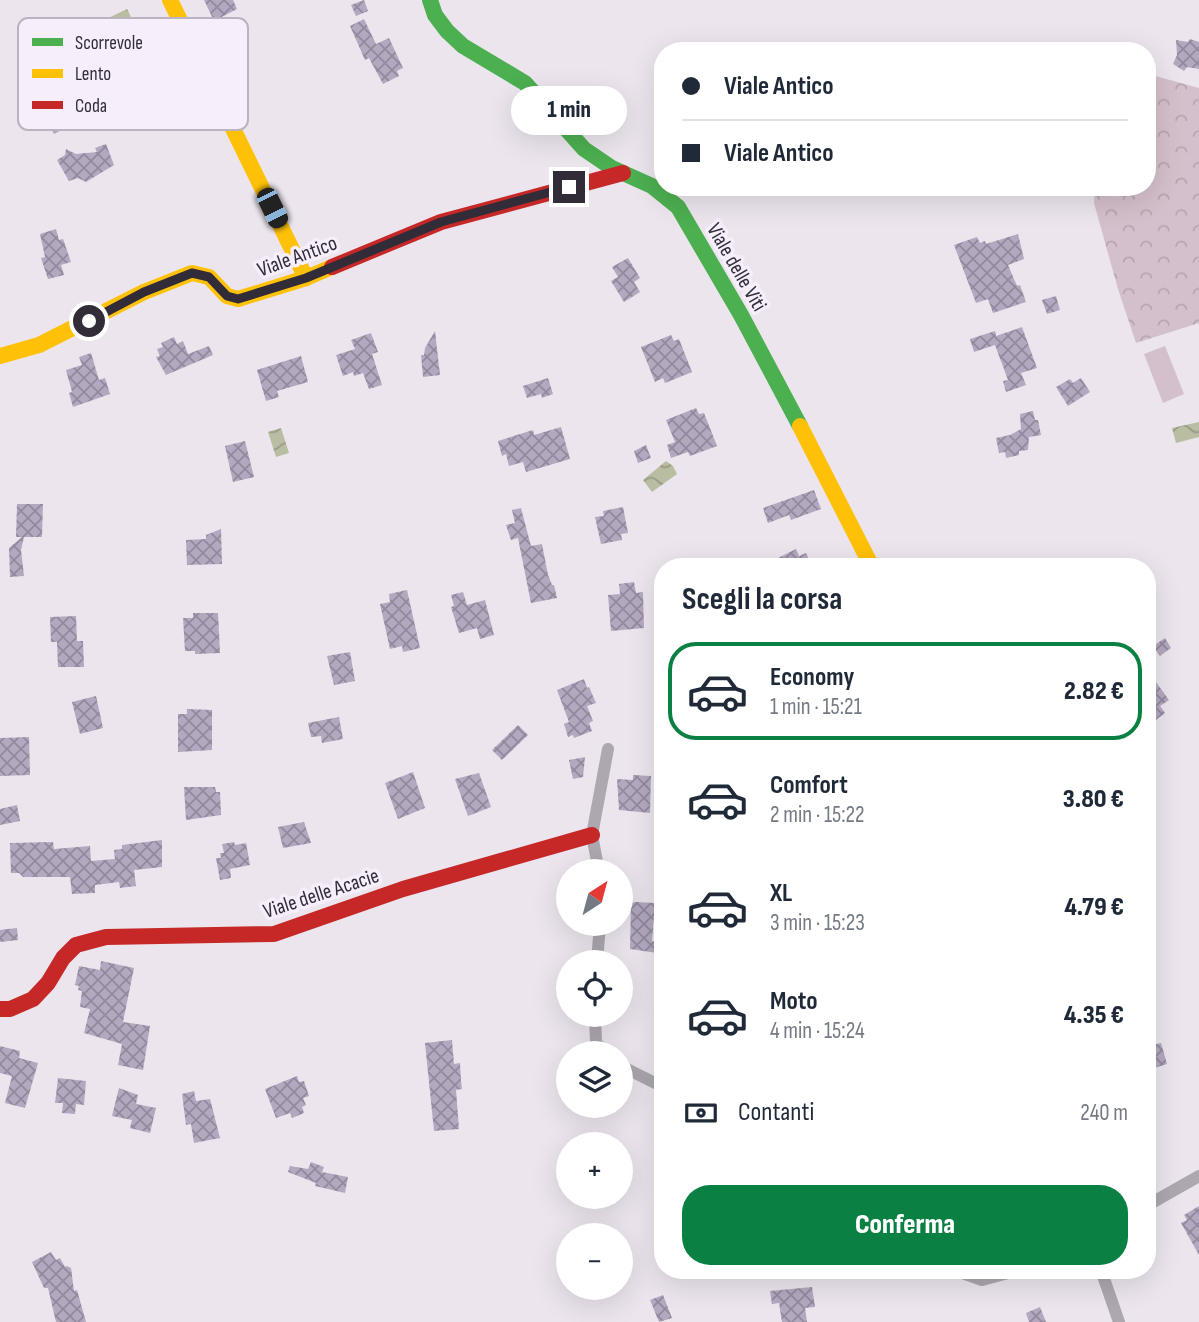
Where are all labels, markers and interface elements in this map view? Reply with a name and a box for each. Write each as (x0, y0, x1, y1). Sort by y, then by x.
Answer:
legend (18, 18, 248, 130)
text: Scorrevole (75, 32, 143, 55)
text: Lento (75, 63, 111, 86)
text: Viale Antico (724, 71, 834, 102)
callout: 1 min (511, 86, 627, 134)
text: Coda (75, 95, 107, 118)
text: 1 min (547, 96, 591, 124)
text: Viale Antico (724, 138, 834, 169)
route end (553, 171, 585, 203)
car (254, 185, 291, 231)
street label: Viale delle Viti (701, 219, 772, 316)
street label: Viale Antico (254, 231, 340, 282)
route start (73, 305, 105, 337)
text: Scegli la corsa (682, 580, 842, 619)
icon: car (686, 660, 749, 723)
text: Economy (770, 662, 854, 693)
text: 2.82 € (1064, 676, 1124, 707)
text: 1 min · 15:21 (770, 693, 862, 721)
icon: car (686, 768, 749, 831)
text: Comfort (770, 770, 848, 801)
text: 3.80 € (1063, 784, 1124, 815)
text: 2 min · 15:22 (770, 801, 865, 829)
north arrow (556, 859, 634, 936)
map controls (556, 859, 633, 1300)
street label: Viale delle Acacie (260, 863, 382, 924)
icon: car (686, 876, 749, 939)
text: XL (770, 878, 792, 909)
text: 4.79 € (1064, 892, 1124, 923)
text: 3 min · 15:23 (770, 909, 865, 937)
button: locate (556, 950, 633, 1027)
icon: car (686, 984, 749, 1047)
text: Moto (770, 986, 818, 1017)
text: 4.35 € (1064, 1000, 1124, 1031)
text: 4 min · 15:24 (770, 1017, 865, 1045)
button: layers (556, 1041, 633, 1118)
icon: cash (682, 1094, 720, 1132)
text: Contanti (738, 1097, 814, 1128)
text: 240 m (1080, 1099, 1128, 1127)
button: + (556, 1132, 633, 1209)
button: Conferma (682, 1185, 1128, 1265)
button: − (556, 1223, 633, 1300)

